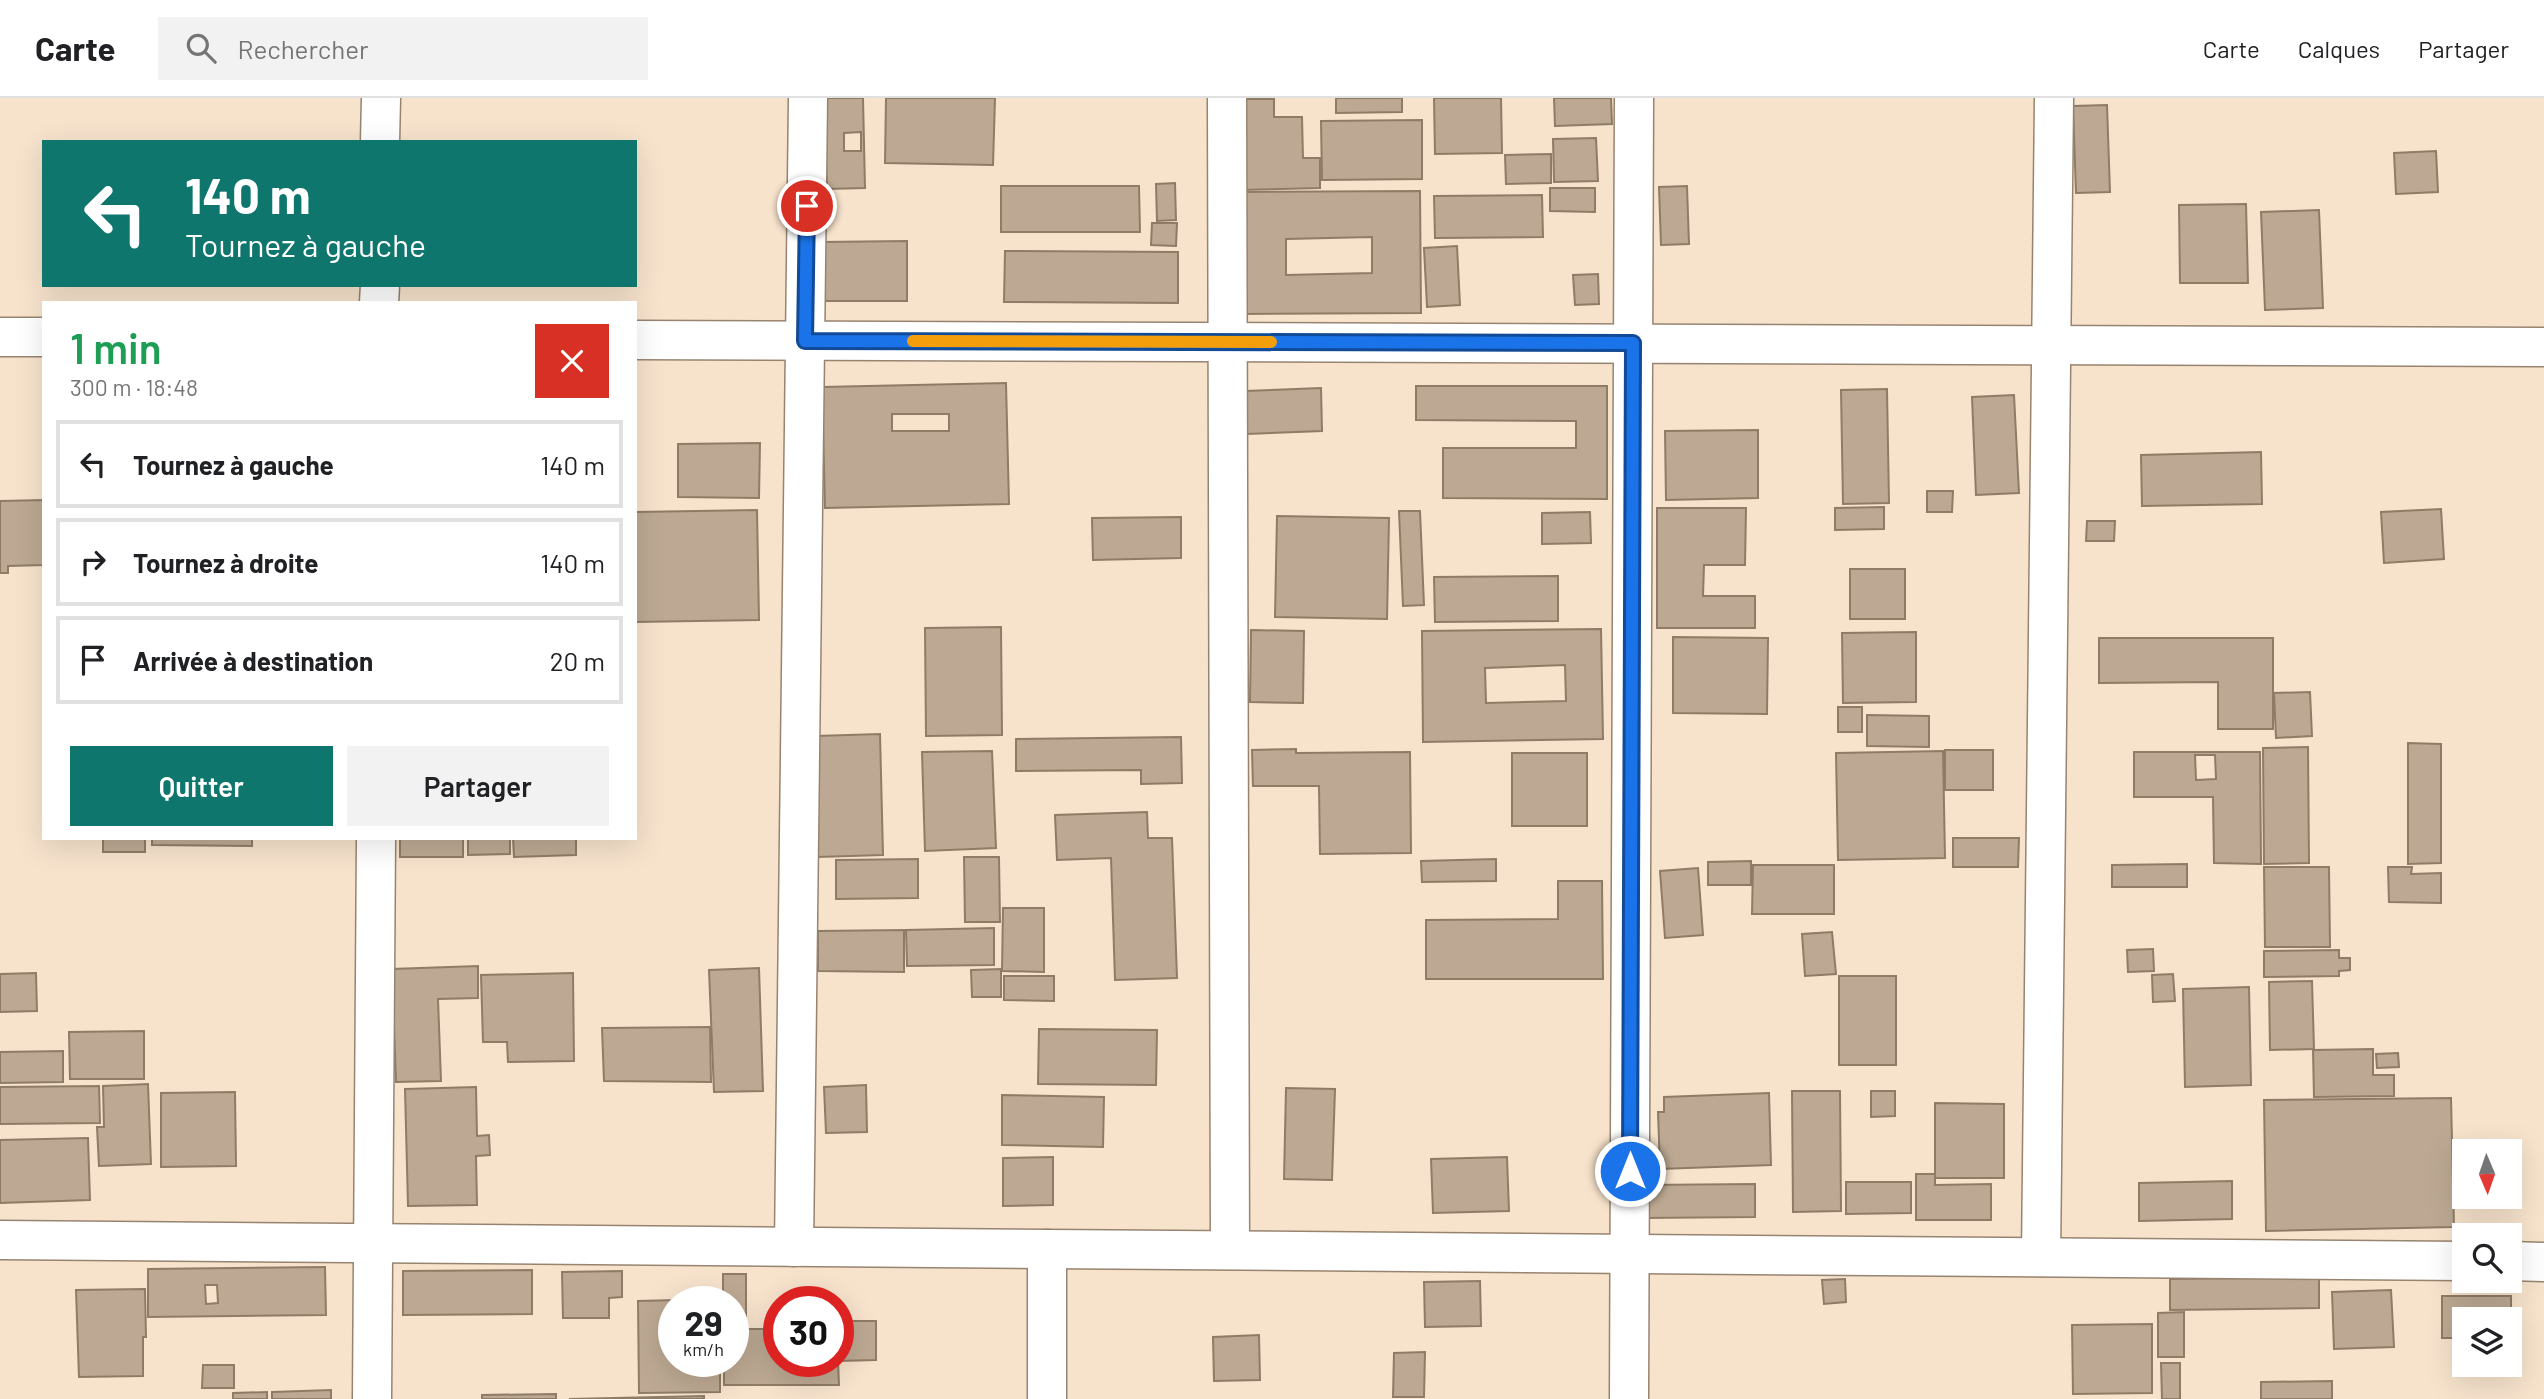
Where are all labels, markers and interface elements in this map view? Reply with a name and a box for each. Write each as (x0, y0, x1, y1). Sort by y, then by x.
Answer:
search box (158, 17, 648, 80)
text: Carte (35, 28, 116, 68)
icon: search (182, 29, 220, 67)
text: Rechercher (238, 33, 368, 64)
text: Carte (2203, 34, 2260, 63)
text: Calques (2298, 34, 2380, 63)
text: Partager (2418, 34, 2509, 63)
text: 140 m (185, 165, 311, 224)
icon: left (70, 168, 161, 259)
pin (777, 176, 837, 236)
icon: arrive (788, 187, 826, 225)
text: Tournez à gauche (185, 225, 426, 263)
text: 1 min (70, 322, 162, 372)
button: close (535, 324, 609, 398)
text: 300 m · 18:48 (70, 373, 198, 401)
icon: left (74, 445, 112, 483)
text: Tournez à gauche (133, 449, 334, 480)
text: 140 m (540, 449, 605, 480)
icon: right (74, 543, 112, 581)
text: Tournez à droite (133, 547, 318, 578)
text: 140 m (540, 547, 605, 578)
icon: arrive (74, 641, 112, 679)
text: Arrivée à destination (133, 645, 373, 676)
text: 20 m (550, 645, 605, 676)
button: Quitter (70, 746, 333, 826)
button: Partager (347, 746, 609, 826)
position arrow (1593, 1134, 1667, 1208)
north arrow (2452, 1139, 2522, 1209)
map controls (2452, 1139, 2522, 1377)
button: search (2452, 1223, 2522, 1293)
speed limit sign: 30 (763, 1286, 854, 1377)
text: 29 (684, 1301, 723, 1343)
button: layers (2452, 1307, 2522, 1377)
text: km/h (683, 1338, 724, 1360)

